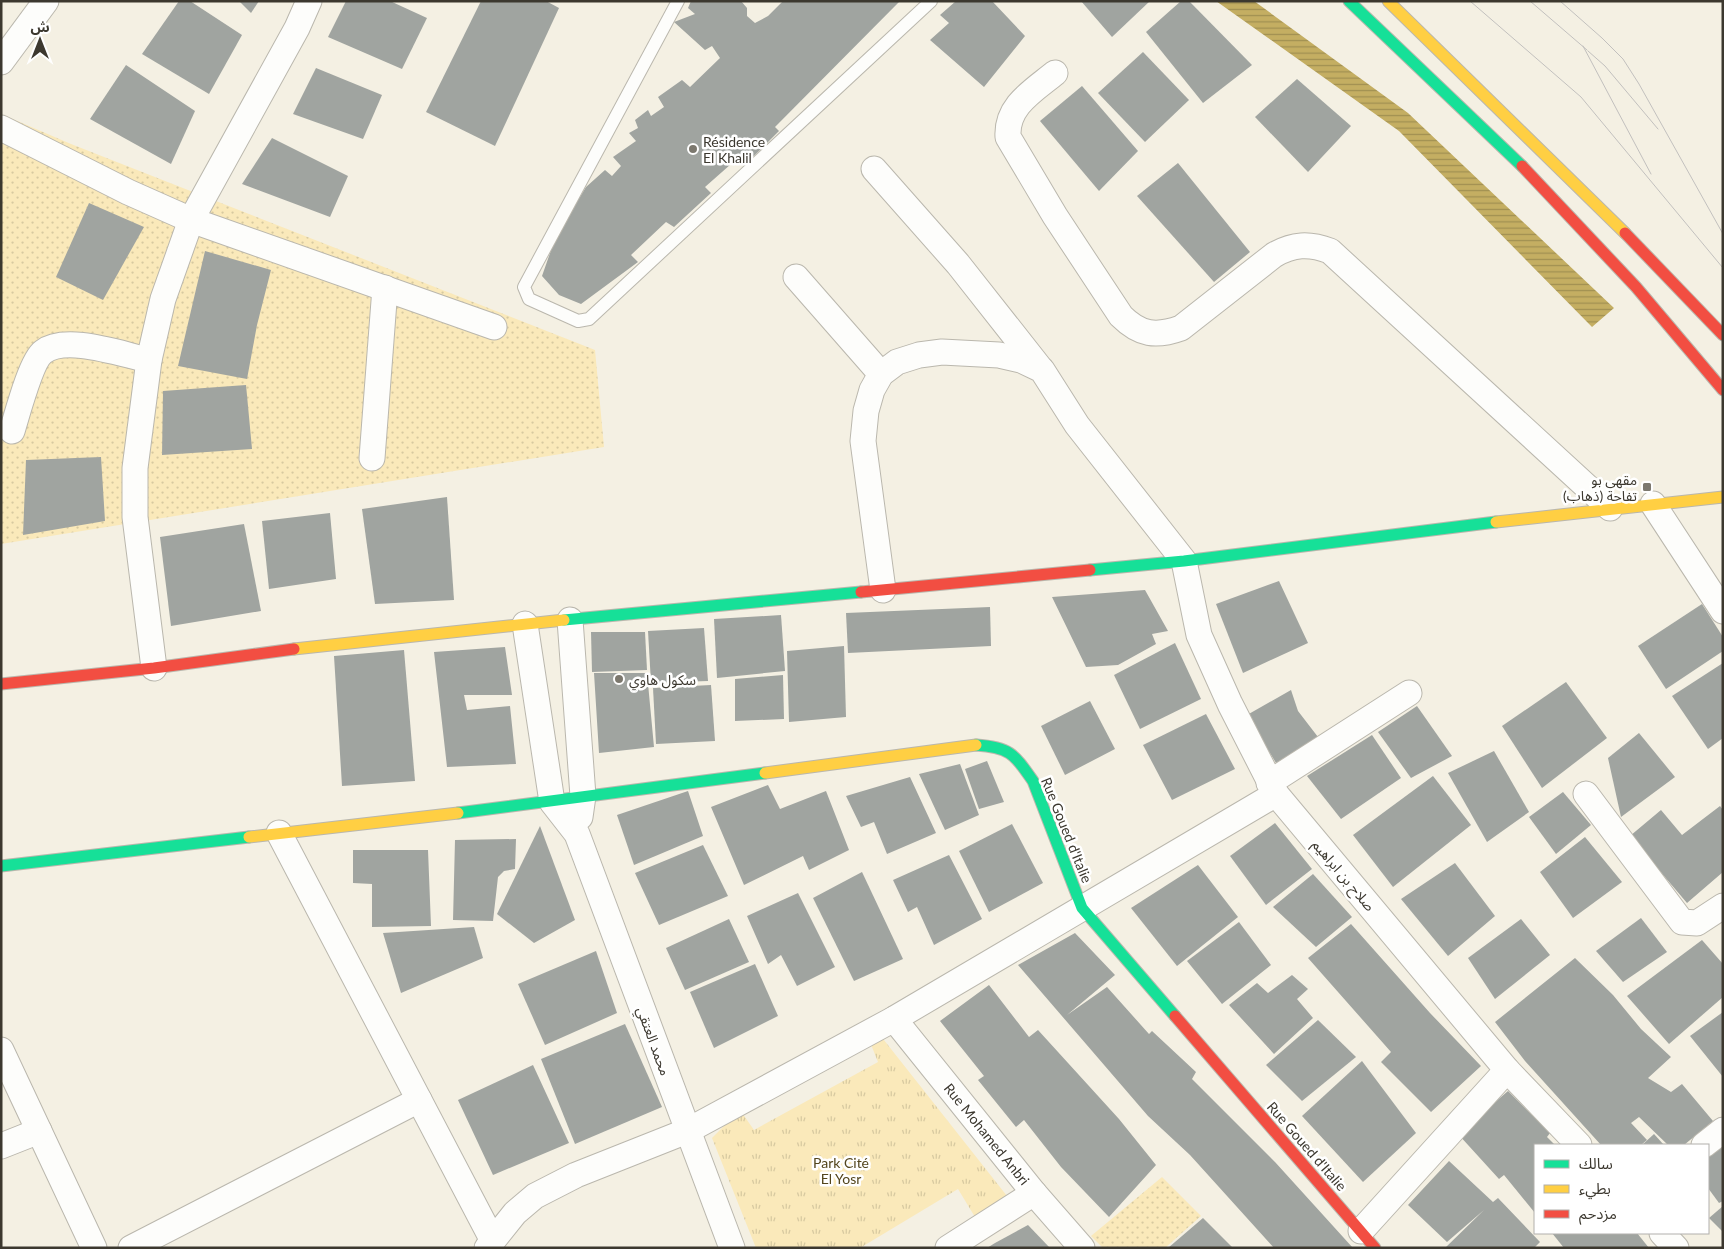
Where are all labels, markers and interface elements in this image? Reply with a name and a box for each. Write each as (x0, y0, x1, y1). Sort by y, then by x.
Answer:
north arrow (15, 15, 65, 65)
text: ش (30, 18, 50, 35)
place label: Résidence El Khalil (703, 133, 765, 166)
marker: Résidence El Khalil (687, 143, 699, 155)
place label: مقهى بو تفاحة (ذهاب) (1563, 471, 1637, 504)
marker: مقهى بو تفاحة (ذهاب) (1641, 481, 1653, 493)
place label: سكول هاوي (629, 671, 696, 691)
marker: سكول هاوي (613, 673, 625, 685)
street label: Rue Goued d'Italie (1038, 775, 1096, 885)
street label: صلاح بن ابراهيم (1307, 836, 1379, 916)
street label: محمد العتقي (631, 1004, 674, 1079)
street label: Rue Mohamed Anbri (941, 1080, 1033, 1188)
street label: Rue Goued d'Italie (1264, 1098, 1350, 1194)
legend (1534, 1144, 1709, 1234)
park label: Park Cité El Yosr (813, 1154, 869, 1187)
text: سالك (1579, 1154, 1613, 1172)
text: بطيء (1579, 1179, 1611, 1200)
text: مزدحم (1579, 1204, 1617, 1225)

